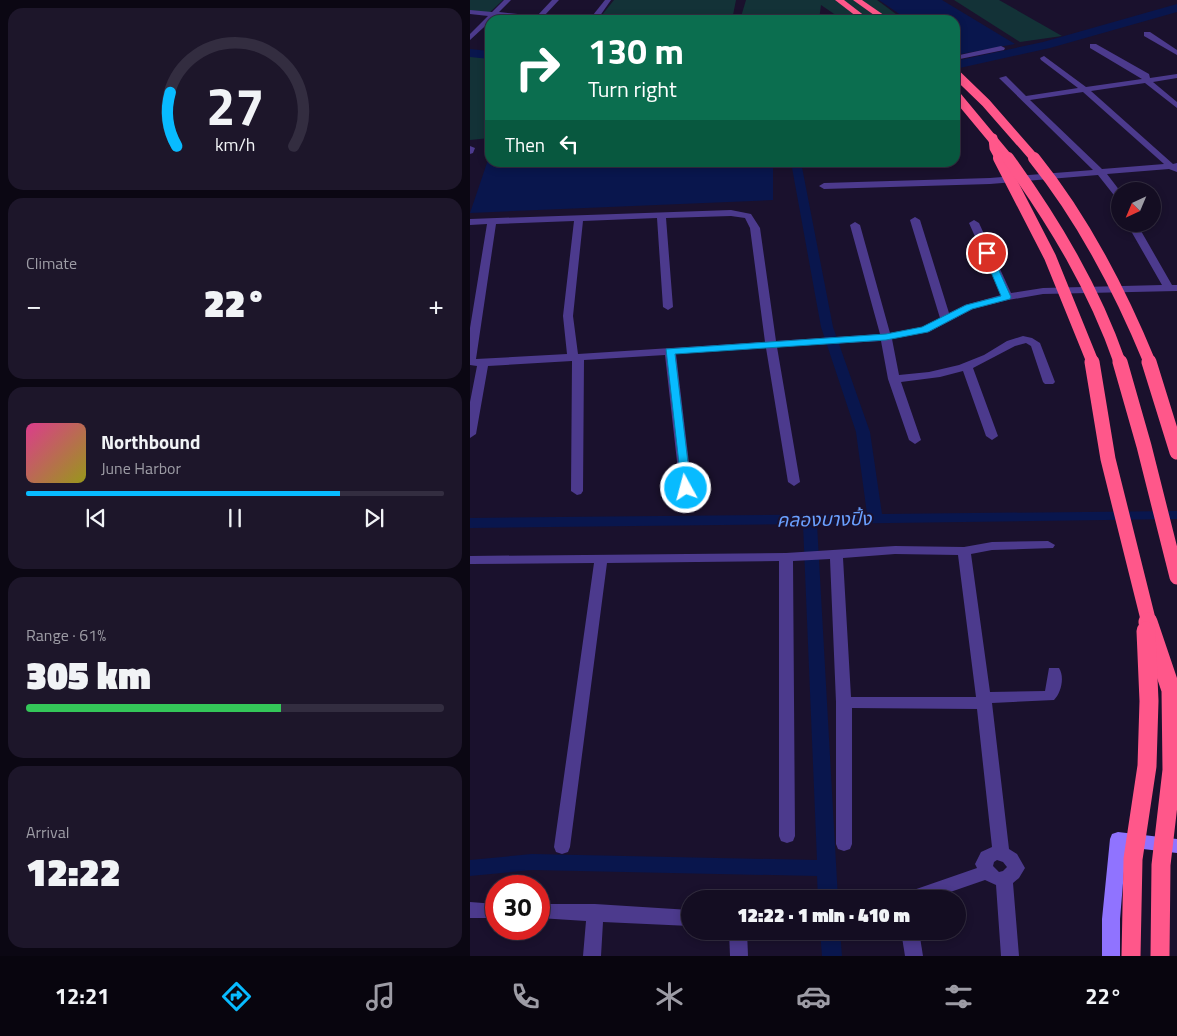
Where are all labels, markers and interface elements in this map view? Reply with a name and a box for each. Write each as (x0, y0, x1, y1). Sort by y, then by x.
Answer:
text: 130 m (588, 24, 684, 78)
icon: right (505, 35, 570, 100)
text: 27 (206, 66, 264, 145)
text: Turn right (588, 72, 677, 106)
text: Then (505, 130, 545, 159)
icon: left (555, 130, 583, 158)
text: km/h (215, 131, 255, 158)
north arrow (1111, 182, 1161, 232)
map controls (1111, 182, 1161, 232)
pin (966, 232, 1008, 274)
icon: arrive (973, 239, 1001, 267)
text: Climate (26, 251, 77, 275)
text: 22° (204, 274, 266, 332)
text: − (26, 283, 42, 326)
text: + (428, 283, 444, 326)
text: Northbound (101, 427, 201, 456)
text: June Harbor (101, 456, 181, 480)
position arrow (659, 461, 711, 513)
water label: คลองบางปิ้ง (776, 503, 872, 534)
icon: previous (82, 504, 110, 532)
icon: pause (221, 504, 249, 532)
icon: next (360, 504, 388, 532)
text: Range · 61% (26, 623, 106, 647)
text: 305 km (26, 646, 151, 704)
text: Arrival (26, 820, 69, 844)
text: 12:22 (26, 843, 121, 901)
speed limit sign: 30 (485, 875, 550, 940)
text: 12:22 · 1 min · 410 m (737, 900, 910, 929)
text: 12:21 (55, 979, 110, 1013)
icon: directions (219, 979, 254, 1014)
icon: music (363, 979, 398, 1014)
icon: phone (508, 979, 543, 1014)
icon: climate (652, 979, 687, 1014)
icon: car (796, 979, 831, 1014)
icon: filters (941, 979, 976, 1014)
text: 22° (1085, 979, 1122, 1013)

